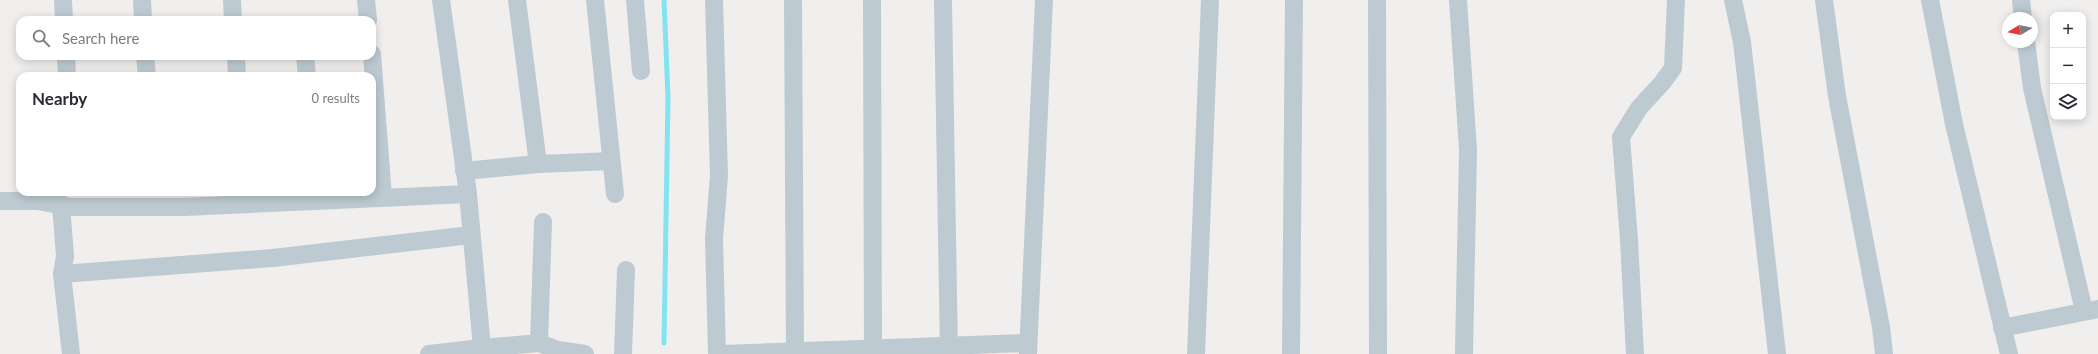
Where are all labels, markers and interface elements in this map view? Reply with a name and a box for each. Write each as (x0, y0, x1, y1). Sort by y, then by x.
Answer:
north arrow (2002, 12, 2038, 48)
map controls (2050, 12, 2086, 120)
button: + (2050, 12, 2086, 48)
search box (16, 16, 376, 60)
icon: search (30, 27, 52, 49)
text: Search here (62, 29, 139, 47)
button: − (2050, 48, 2086, 84)
button: layers (2050, 84, 2086, 120)
text: Nearby (32, 88, 87, 109)
text: 0 results (312, 90, 360, 106)

